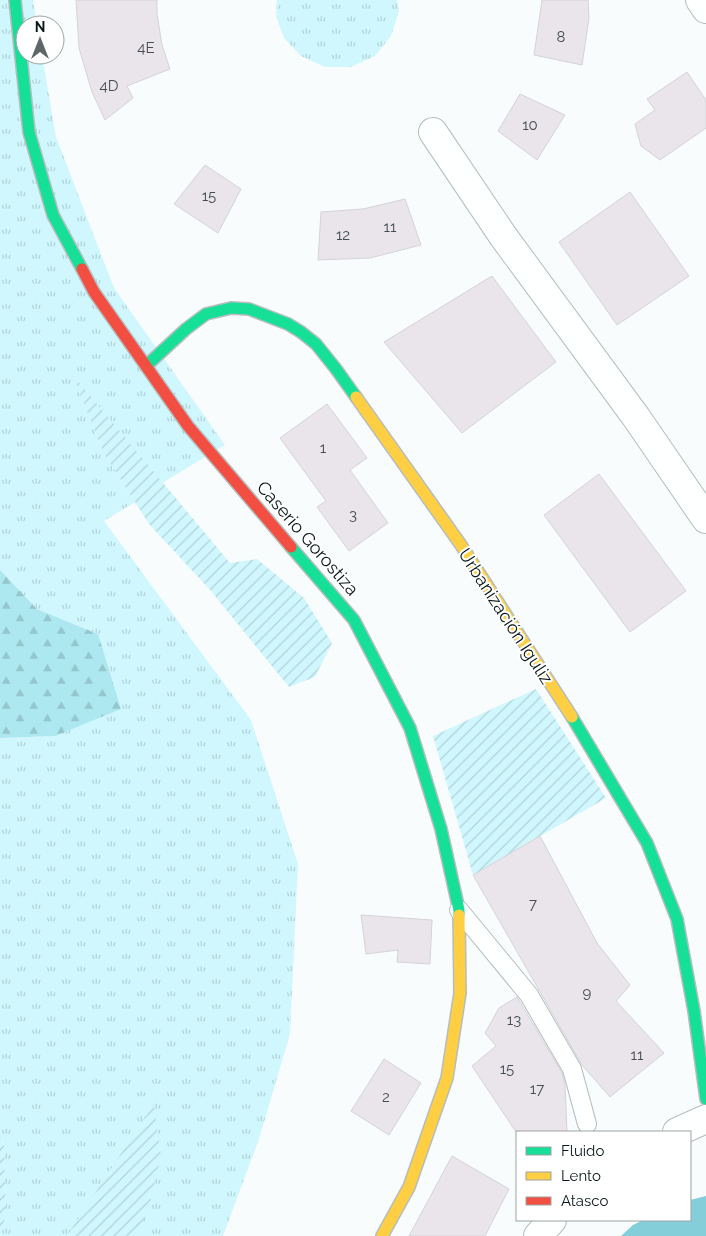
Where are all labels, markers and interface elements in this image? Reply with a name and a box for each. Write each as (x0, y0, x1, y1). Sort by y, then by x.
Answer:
north arrow (15, 15, 65, 65)
text: N (35, 19, 45, 35)
house number: 8 (557, 28, 566, 46)
house number: 4E (137, 39, 155, 57)
house number: 4D (100, 77, 119, 95)
house number: 10 (522, 116, 538, 134)
house number: 15 (202, 187, 216, 205)
house number: 11 (384, 218, 397, 236)
house number: 12 (336, 226, 350, 244)
house number: 1 (320, 439, 327, 457)
street label: Caserio Gorostiza (253, 477, 363, 599)
house number: 3 (349, 506, 357, 524)
street label: Urbanización Iguliz (454, 544, 558, 688)
house number: 7 (529, 895, 537, 913)
house number: 9 (583, 984, 592, 1002)
house number: 13 (507, 1011, 521, 1029)
house number: 11 (631, 1046, 644, 1064)
house number: 15 (500, 1060, 514, 1078)
house number: 17 (530, 1080, 544, 1098)
house number: 2 (382, 1088, 390, 1106)
legend (516, 1131, 691, 1221)
text: Fluido (561, 1142, 604, 1160)
text: Lento (561, 1167, 601, 1185)
text: Atasco (561, 1192, 608, 1210)

